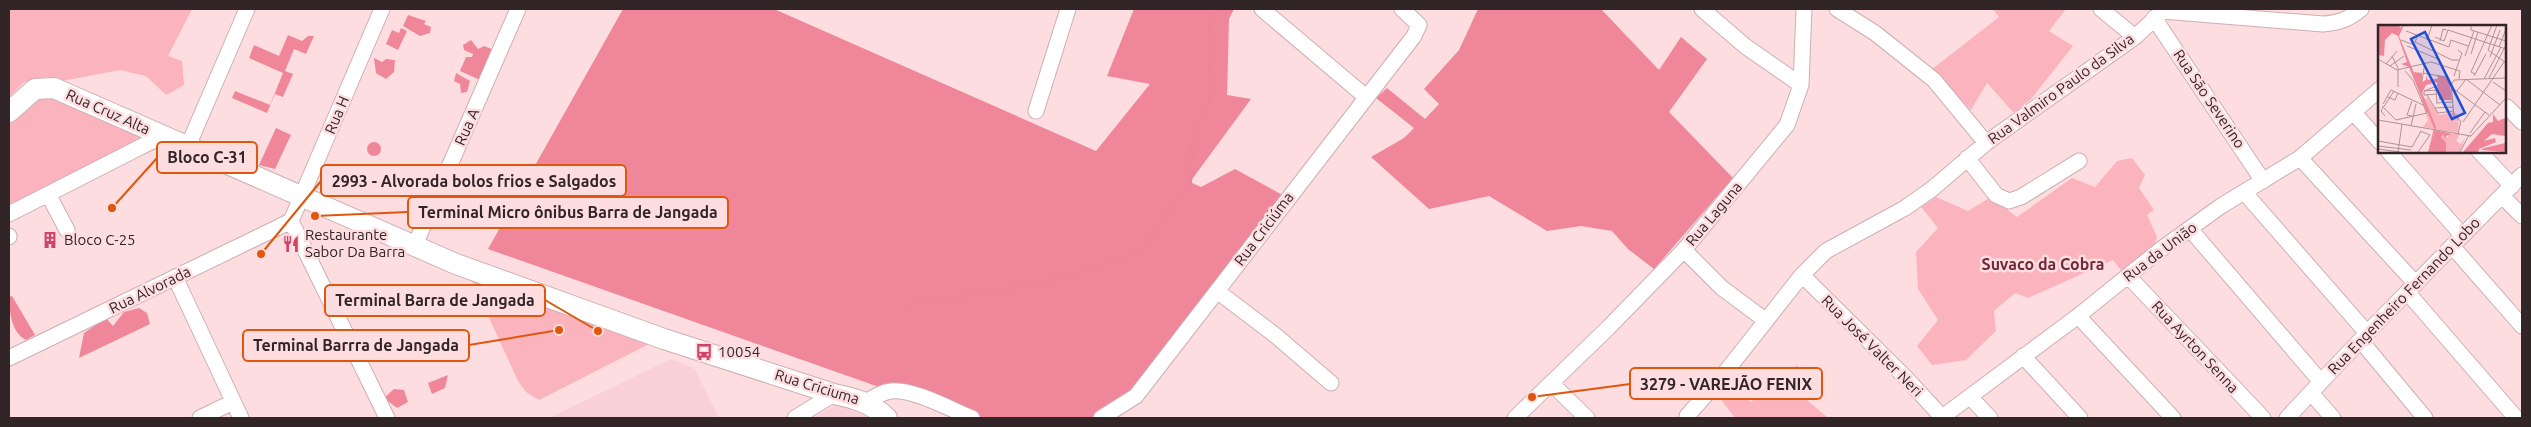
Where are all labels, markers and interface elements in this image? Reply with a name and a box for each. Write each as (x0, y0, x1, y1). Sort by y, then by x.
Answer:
inset map (2378, 25, 2506, 152)
street label: Rua Valmiro Paulo da Silva (1984, 30, 2137, 147)
street label: Rua São Severino (2170, 46, 2249, 151)
street label: Rua Cruz Alta (64, 85, 153, 138)
street label: Rua H (321, 93, 352, 136)
street label: Rua A (451, 105, 482, 148)
callout: Bloco C-31 (157, 142, 257, 173)
text: Bloco C-31 (167, 148, 247, 166)
callout: 2993 - Alvorada bolos frios e Salgados (321, 165, 626, 196)
text: 2993 - Alvorada bolos frios e Salgados (332, 172, 616, 190)
street label: Rua Laguna (1682, 178, 1745, 249)
street label: Rua Criciúma (1231, 189, 1297, 269)
callout: Terminal Micro ônibus Barra de Jangada (408, 197, 728, 228)
text: Terminal Micro ônibus Barra de Jangada (418, 203, 718, 221)
street label: Rua Engenheiro Fernando Lobo (2324, 214, 2483, 378)
street label: Rua da União (2119, 218, 2200, 285)
place label: Restaurante Sabor Da Barra (305, 226, 405, 260)
building icon: Bloco C-25 (40, 230, 60, 250)
place label: Bloco C-25 (64, 231, 136, 248)
restaurant icon: Restaurante Sabor Da Barra (281, 234, 301, 254)
district label: Suvaco da Cobra (1982, 255, 2104, 273)
street label: Rua Alvorada (106, 262, 193, 317)
callout: Terminal Barra de Jangada (325, 285, 545, 316)
text: Terminal Barra de Jangada (335, 291, 535, 309)
street label: Rua José Valter Neri (1818, 292, 1926, 400)
street label: Rua Ayrton Senna (2148, 297, 2242, 396)
callout: Terminal Barrra de Jangada (243, 330, 469, 361)
text: Terminal Barrra de Jangada (253, 336, 459, 354)
bus stop icon: 10054 (694, 342, 714, 362)
place label: 10054 (718, 343, 760, 360)
street label: Rua Criciuma (773, 366, 861, 407)
callout: 3279 - VAREJÃO FENIX (1630, 368, 1822, 399)
text: 3279 - VAREJÃO FENIX (1640, 374, 1812, 393)

